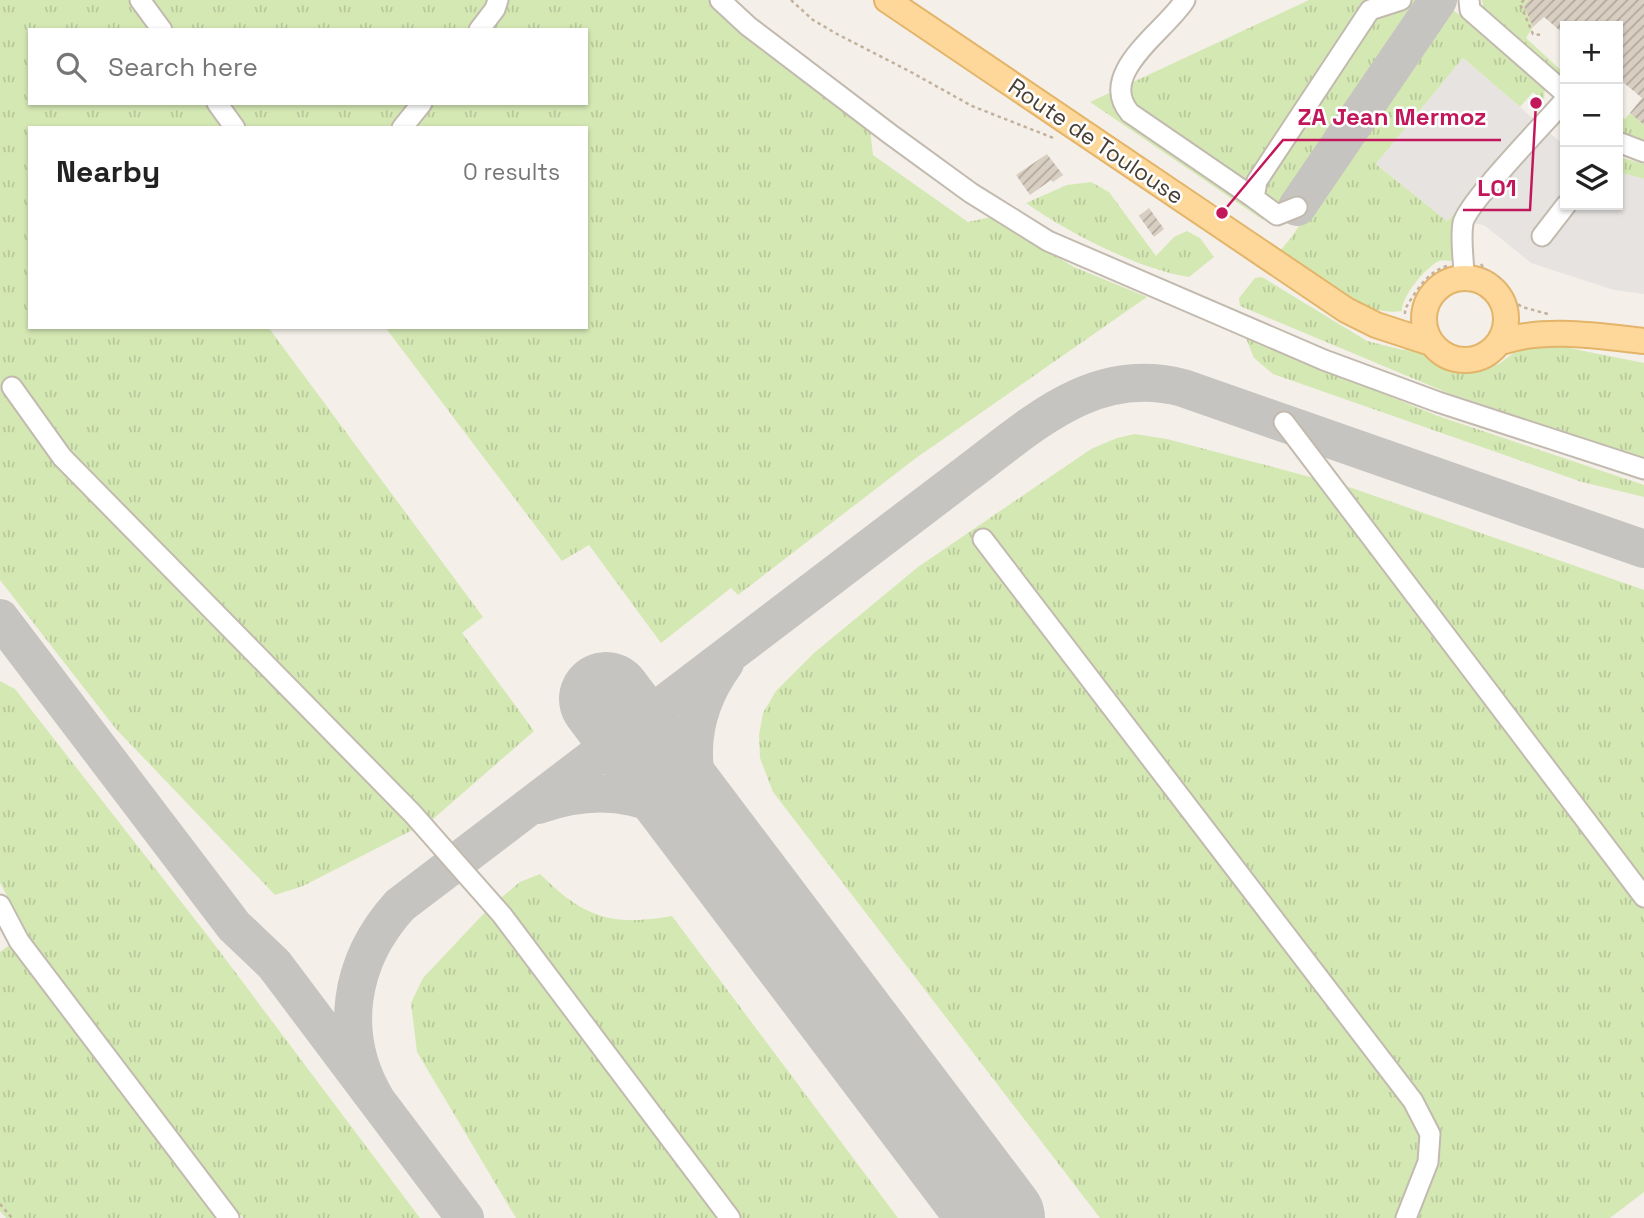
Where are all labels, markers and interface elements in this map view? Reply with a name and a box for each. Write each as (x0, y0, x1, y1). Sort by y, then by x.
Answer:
map controls (1560, 21, 1623, 210)
button: + (1560, 21, 1623, 84)
search box (28, 28, 588, 105)
icon: search (52, 48, 90, 86)
text: Search here (108, 50, 258, 84)
street label: Route de Toulouse (1002, 71, 1190, 211)
button: − (1560, 84, 1623, 147)
callout: ZA Jean Mermoz (1283, 95, 1501, 140)
text: ZA Jean Mermoz (1297, 101, 1487, 132)
button: layers (1560, 147, 1623, 210)
text: Nearby (56, 152, 160, 191)
text: 0 results (463, 157, 560, 187)
callout: L01 (1463, 165, 1530, 210)
text: L01 (1477, 172, 1517, 203)

